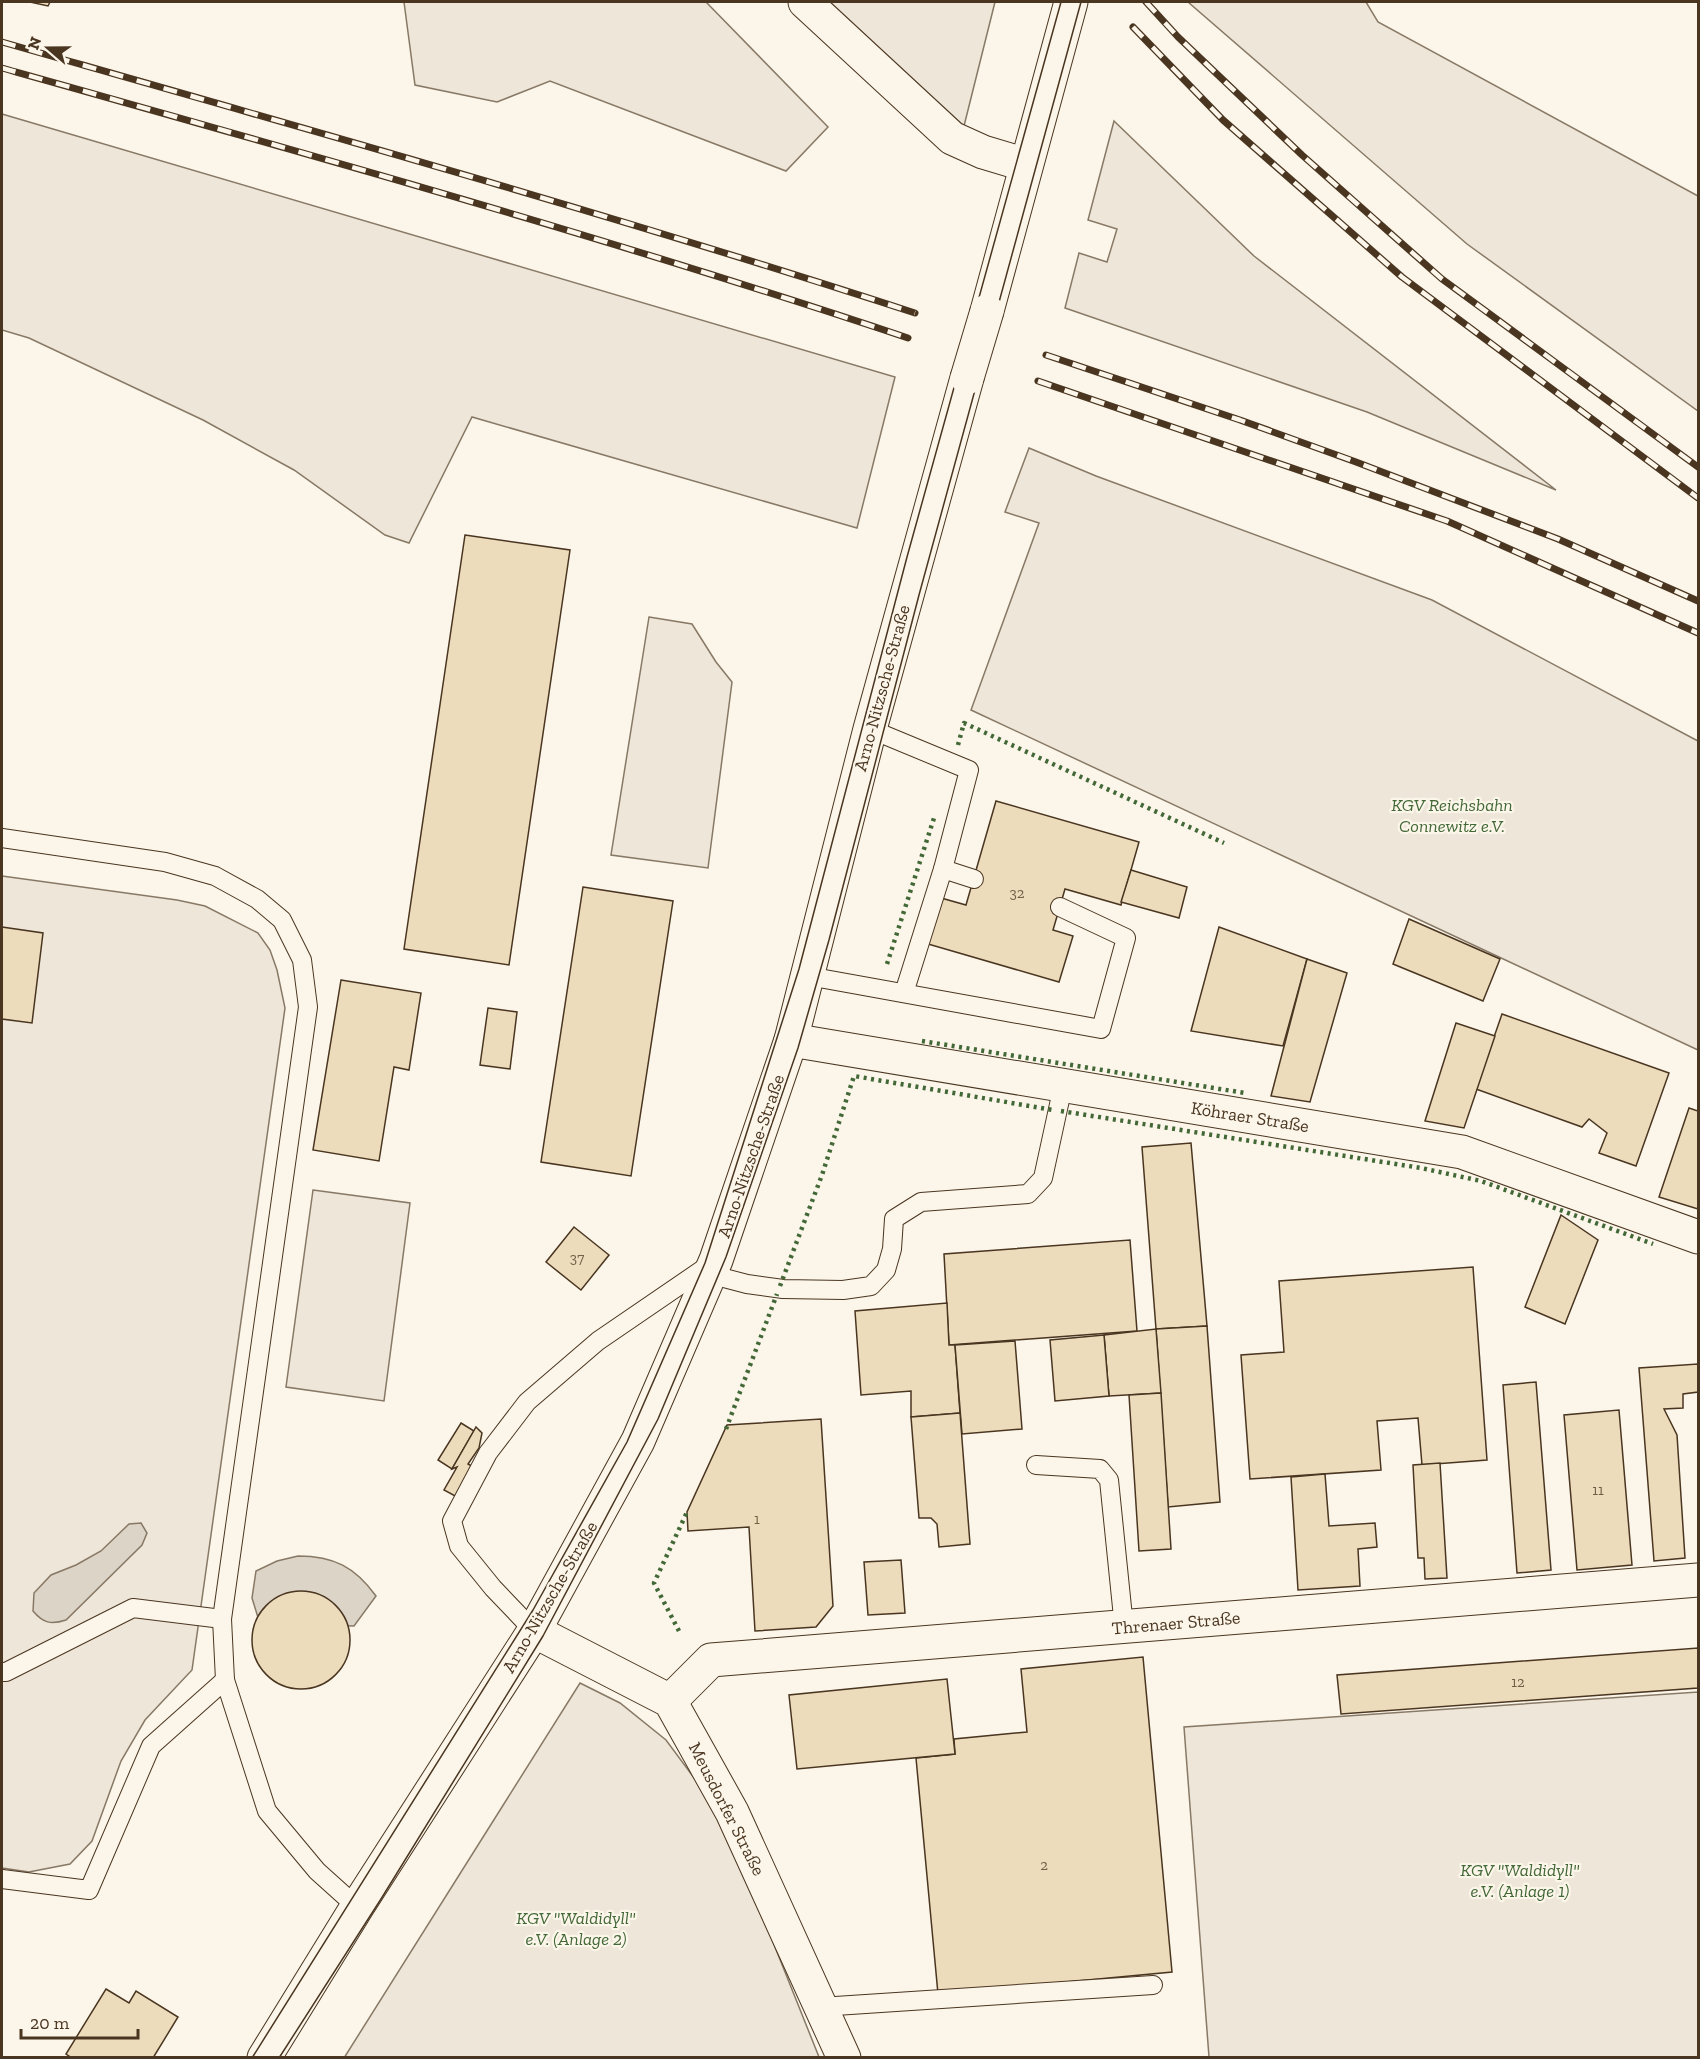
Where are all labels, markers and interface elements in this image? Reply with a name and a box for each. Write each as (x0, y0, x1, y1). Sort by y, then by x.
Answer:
north arrow (18, 18, 78, 78)
text: N (23, 34, 45, 52)
street label: Arno-Nitzsche-Straße (849, 602, 915, 774)
park label: KGV Reichsbahn Connewitz e.V. (1391, 794, 1513, 837)
house number: 32 (1009, 884, 1025, 902)
street label: Arno-Nitzsche-Straße (713, 1071, 789, 1241)
street label: Köhraer Straße (1189, 1097, 1311, 1137)
house number: 37 (570, 1249, 584, 1267)
house number: 11 (1592, 1481, 1604, 1499)
house number: 1 (754, 1510, 760, 1528)
street label: Arno-Nitzsche-Straße (498, 1517, 602, 1677)
street label: Threnaer Straße (1111, 1606, 1241, 1640)
house number: 12 (1511, 1673, 1525, 1691)
street label: Meusdorfer Straße (684, 1739, 770, 1879)
house number: 2 (1040, 1856, 1048, 1874)
park label: KGV "Waldidyll" e.V. (Anlage 1) (1460, 1859, 1580, 1902)
park label: KGV "Waldidyll" e.V. (Anlage 2) (516, 1907, 636, 1950)
scale bar (21, 2002, 138, 2040)
text: 20 m (30, 2012, 70, 2034)

